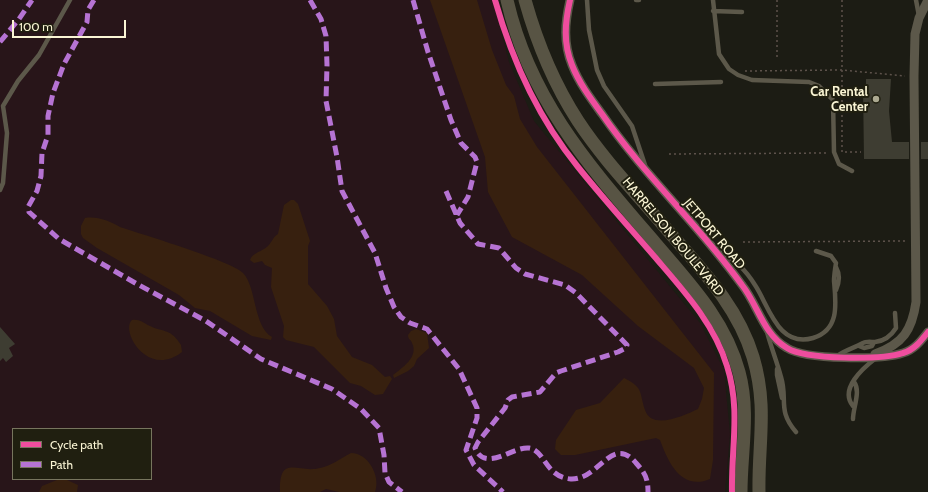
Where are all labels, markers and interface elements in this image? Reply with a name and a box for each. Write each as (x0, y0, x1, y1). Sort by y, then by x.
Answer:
scale bar (14, 12, 128, 38)
text: 100 m (19, 19, 53, 34)
place label: Car Rental Center (810, 84, 868, 115)
marker: Car Rental Center (871, 94, 881, 104)
street label: HARRELSON BOULEVARD (619, 175, 727, 299)
street label: JETPORT ROAD (680, 195, 748, 273)
legend (12, 428, 152, 480)
text: Cycle path (50, 437, 103, 452)
text: Path (50, 457, 73, 472)

